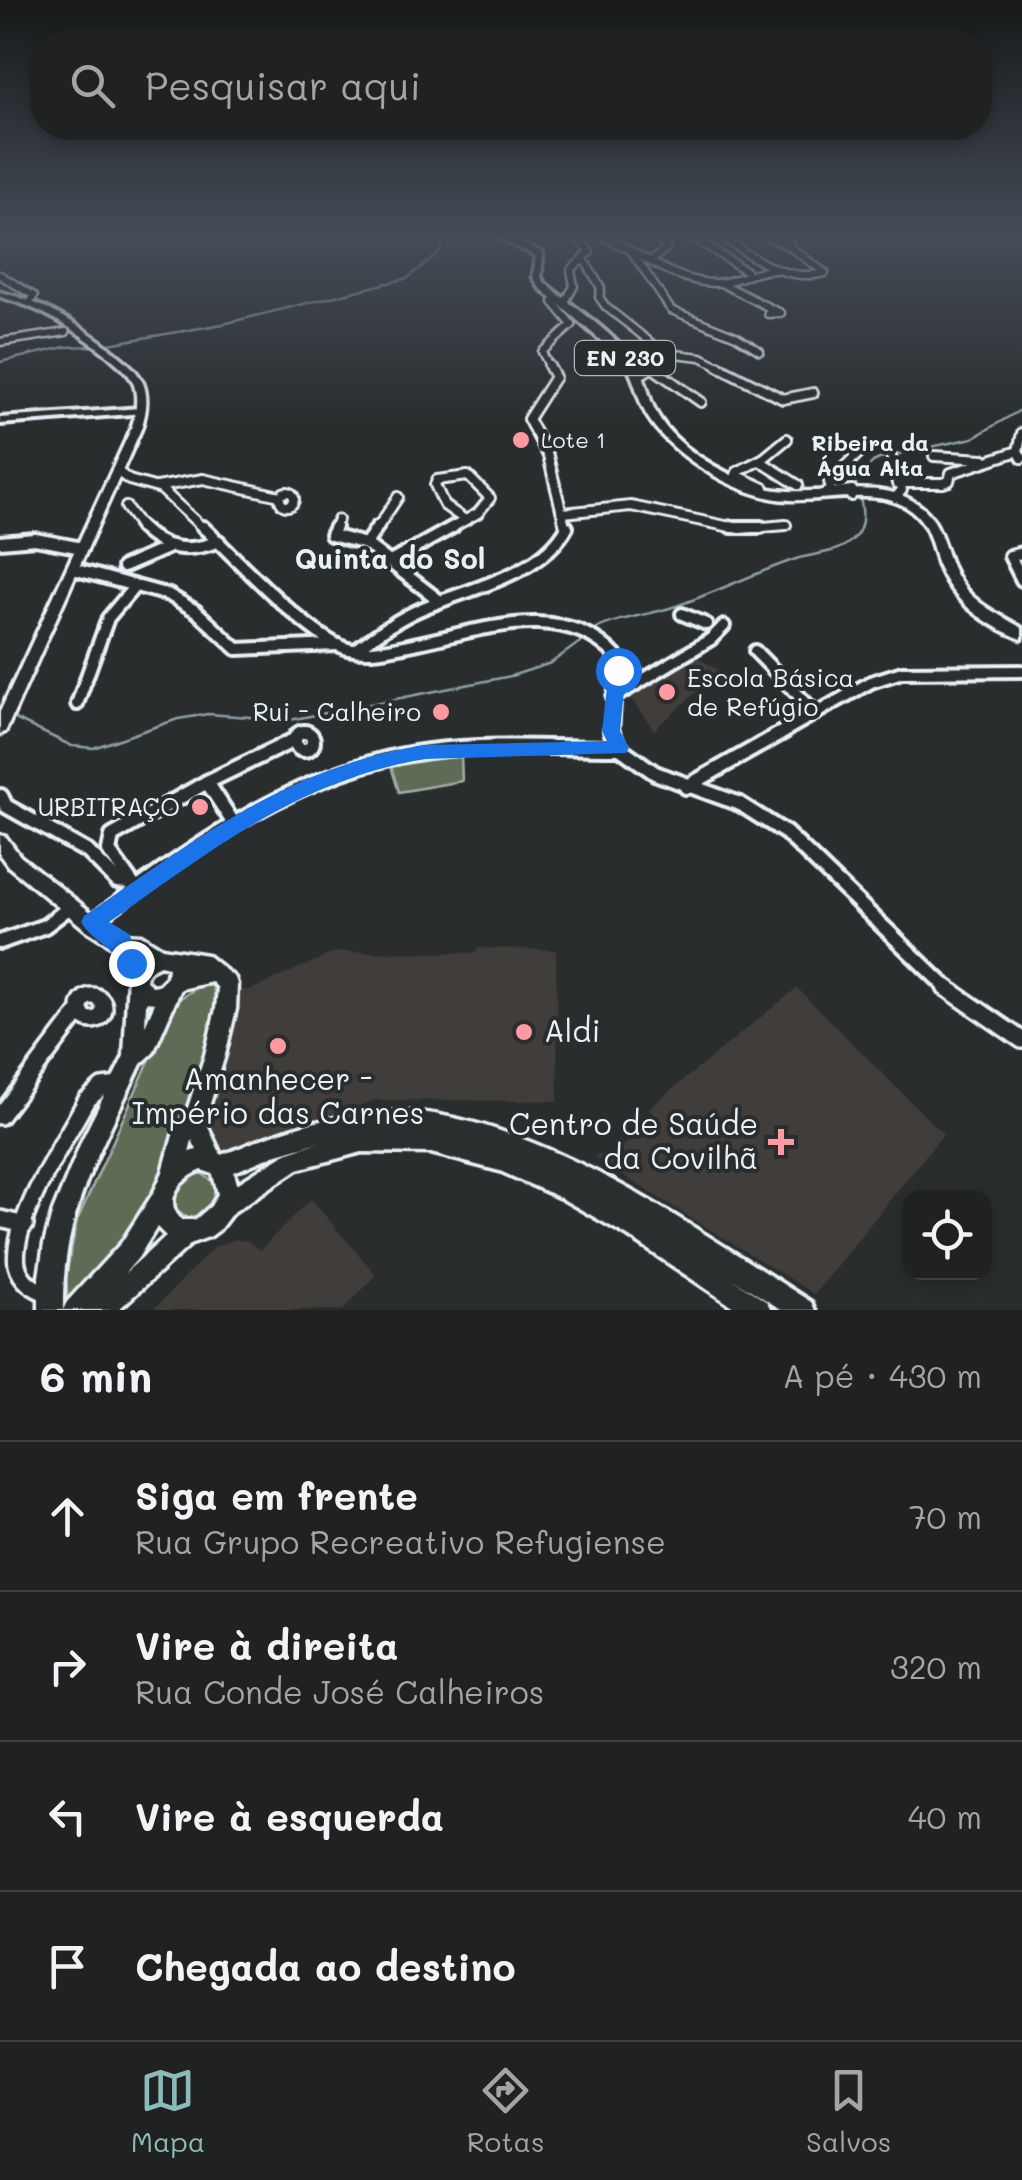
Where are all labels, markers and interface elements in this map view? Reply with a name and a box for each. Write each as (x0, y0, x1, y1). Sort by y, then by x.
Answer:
search box (30, 30, 992, 140)
icon: search (65, 58, 120, 113)
text: Pesquisar aqui (145, 60, 421, 110)
road number: EN 230 (575, 341, 675, 375)
place label: Lote 1 (541, 425, 606, 454)
district label: Ribeira da Água Alta (811, 428, 929, 482)
marker: Lote 1 (510, 429, 532, 451)
district label: Quinta do Sol (295, 540, 485, 576)
route start (596, 648, 642, 694)
place label: Escola Básica de Refúgio (687, 661, 854, 722)
marker: Escola Básica de Refúgio (656, 681, 678, 703)
place label: Rui - Calheiro (253, 695, 421, 727)
marker: Rui - Calheiro (430, 701, 452, 723)
place label: URBITRAÇO (37, 790, 180, 822)
marker: URBITRAÇO (189, 796, 211, 818)
route end (109, 941, 155, 987)
place label: Aldi (544, 1010, 601, 1050)
marker: Aldi (513, 1021, 535, 1043)
marker: Amanhecer - Império das Carnes (267, 1035, 289, 1057)
place label: Amanhecer - Império das Carnes (132, 1058, 424, 1132)
place label: Centro de Saúde da Covilhã (509, 1103, 758, 1177)
marker: Centro de Saúde da Covilhã (768, 1129, 794, 1155)
map controls (902, 1190, 992, 1280)
button: locate (902, 1190, 992, 1280)
text: 6 min (40, 1348, 152, 1403)
text: A pé · 430 m (783, 1354, 982, 1396)
text: Siga em frente (135, 1470, 418, 1520)
icon: ahead (40, 1489, 95, 1544)
text: 70 m (909, 1495, 982, 1537)
text: Rua Grupo Recreativo Refugiense (135, 1520, 666, 1562)
text: Vire à direita (135, 1620, 399, 1670)
icon: right (40, 1639, 95, 1694)
text: 320 m (890, 1645, 982, 1687)
text: Rua Conde José Calheiros (135, 1670, 544, 1712)
icon: left (40, 1789, 95, 1844)
text: Vire à esquerda (135, 1791, 444, 1841)
text: 40 m (908, 1795, 982, 1837)
icon: arrive (40, 1939, 95, 1994)
text: Chegada ao destino (135, 1941, 516, 1991)
tab: Mapa (131, 2063, 205, 2159)
tab: Rotas (467, 2063, 545, 2159)
tab: Salvos (806, 2063, 891, 2159)

